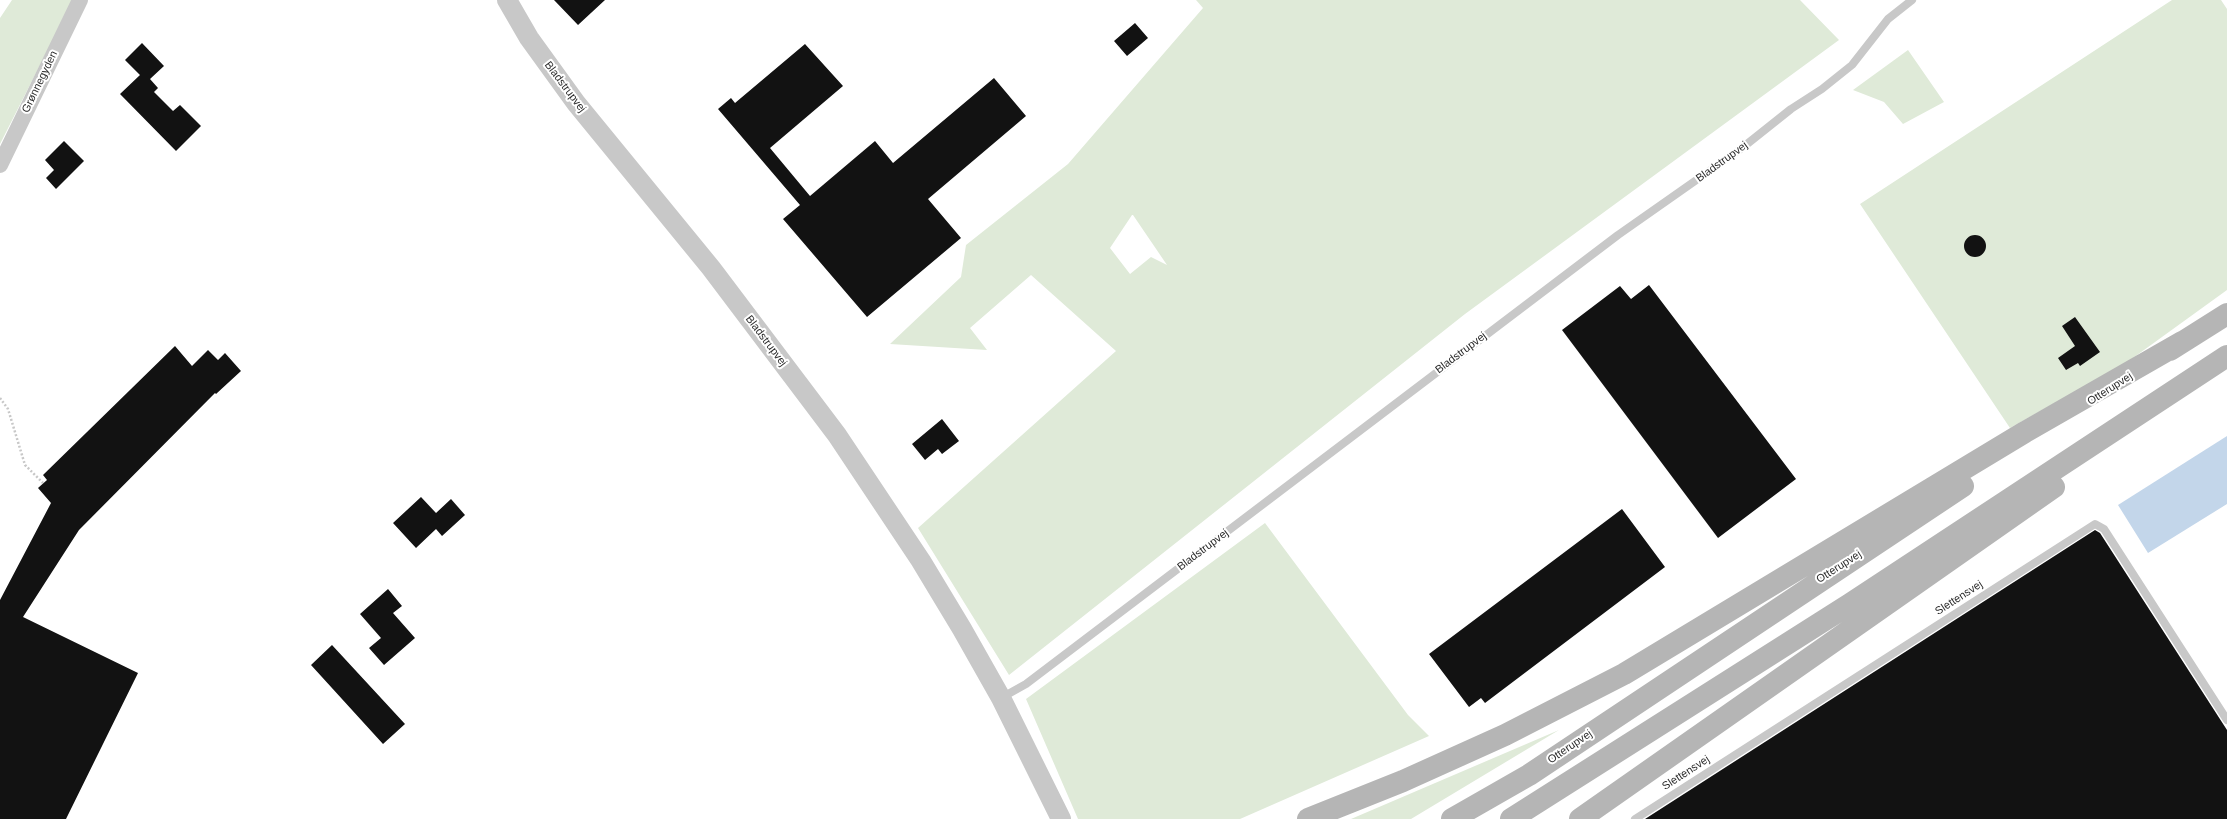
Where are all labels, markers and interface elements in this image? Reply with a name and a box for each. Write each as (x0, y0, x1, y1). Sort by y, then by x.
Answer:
street label: Grønnegyden (19, 49, 61, 115)
street label: Bladstrupvej (542, 59, 588, 115)
street label: Bladstrupvej (1694, 139, 1750, 185)
street label: Bladstrupvej (743, 313, 789, 369)
street label: Bladstrupvej (1433, 330, 1489, 376)
street label: Otterupvej (2085, 370, 2135, 408)
street label: Bladstrupvej (1175, 527, 1231, 573)
street label: Otterupvej (1814, 548, 1864, 586)
street label: Slettensvej (1933, 578, 1985, 618)
street label: Otterupvej (1545, 727, 1595, 767)
street label: Slettensvej (1660, 753, 1712, 793)

